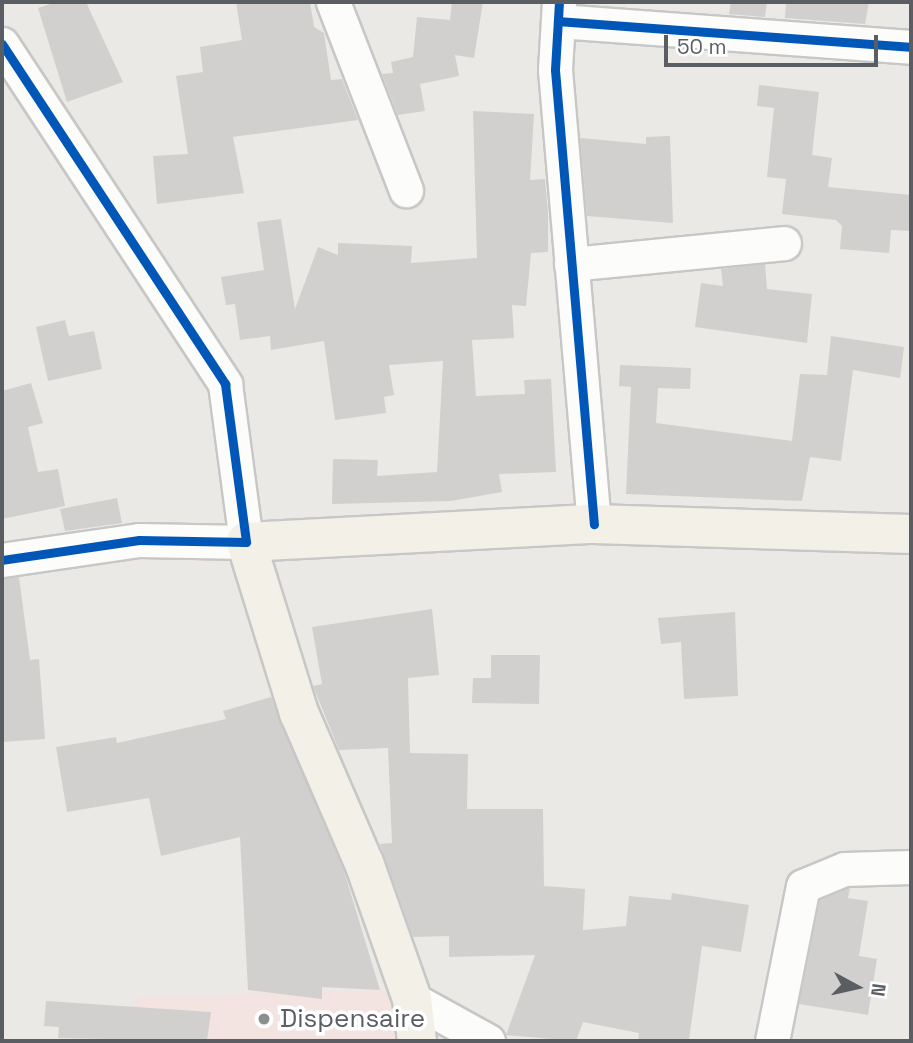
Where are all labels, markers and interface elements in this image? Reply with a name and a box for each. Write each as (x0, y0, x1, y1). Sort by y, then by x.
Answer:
scale bar (668, 21, 881, 65)
text: 50 m (677, 33, 727, 60)
north arrow (822, 952, 892, 1022)
text: N (865, 982, 892, 998)
place label: Dispensaire (280, 1003, 425, 1035)
marker: Dispensaire (254, 1009, 274, 1029)

